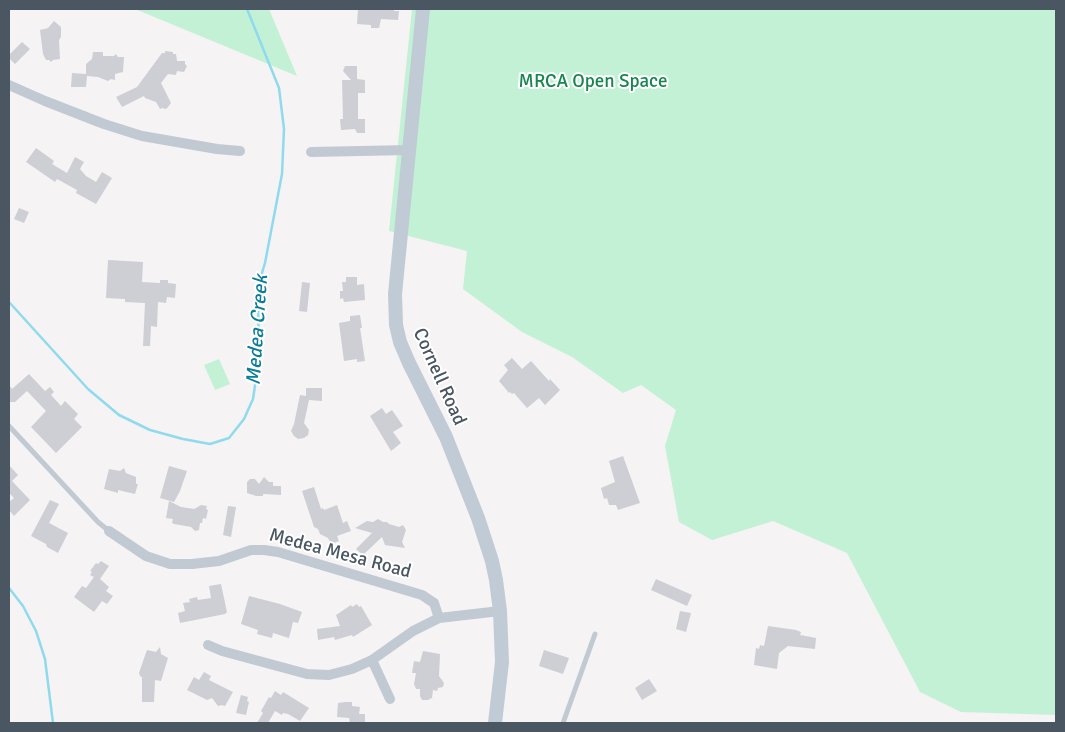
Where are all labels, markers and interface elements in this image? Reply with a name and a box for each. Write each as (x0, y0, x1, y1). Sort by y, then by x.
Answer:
park label: MRCA Open Space (519, 71, 667, 93)
water label: Medea Creek (242, 274, 274, 386)
street label: Cornell Road (407, 325, 471, 429)
street label: Medea Mesa Road (267, 524, 413, 584)

